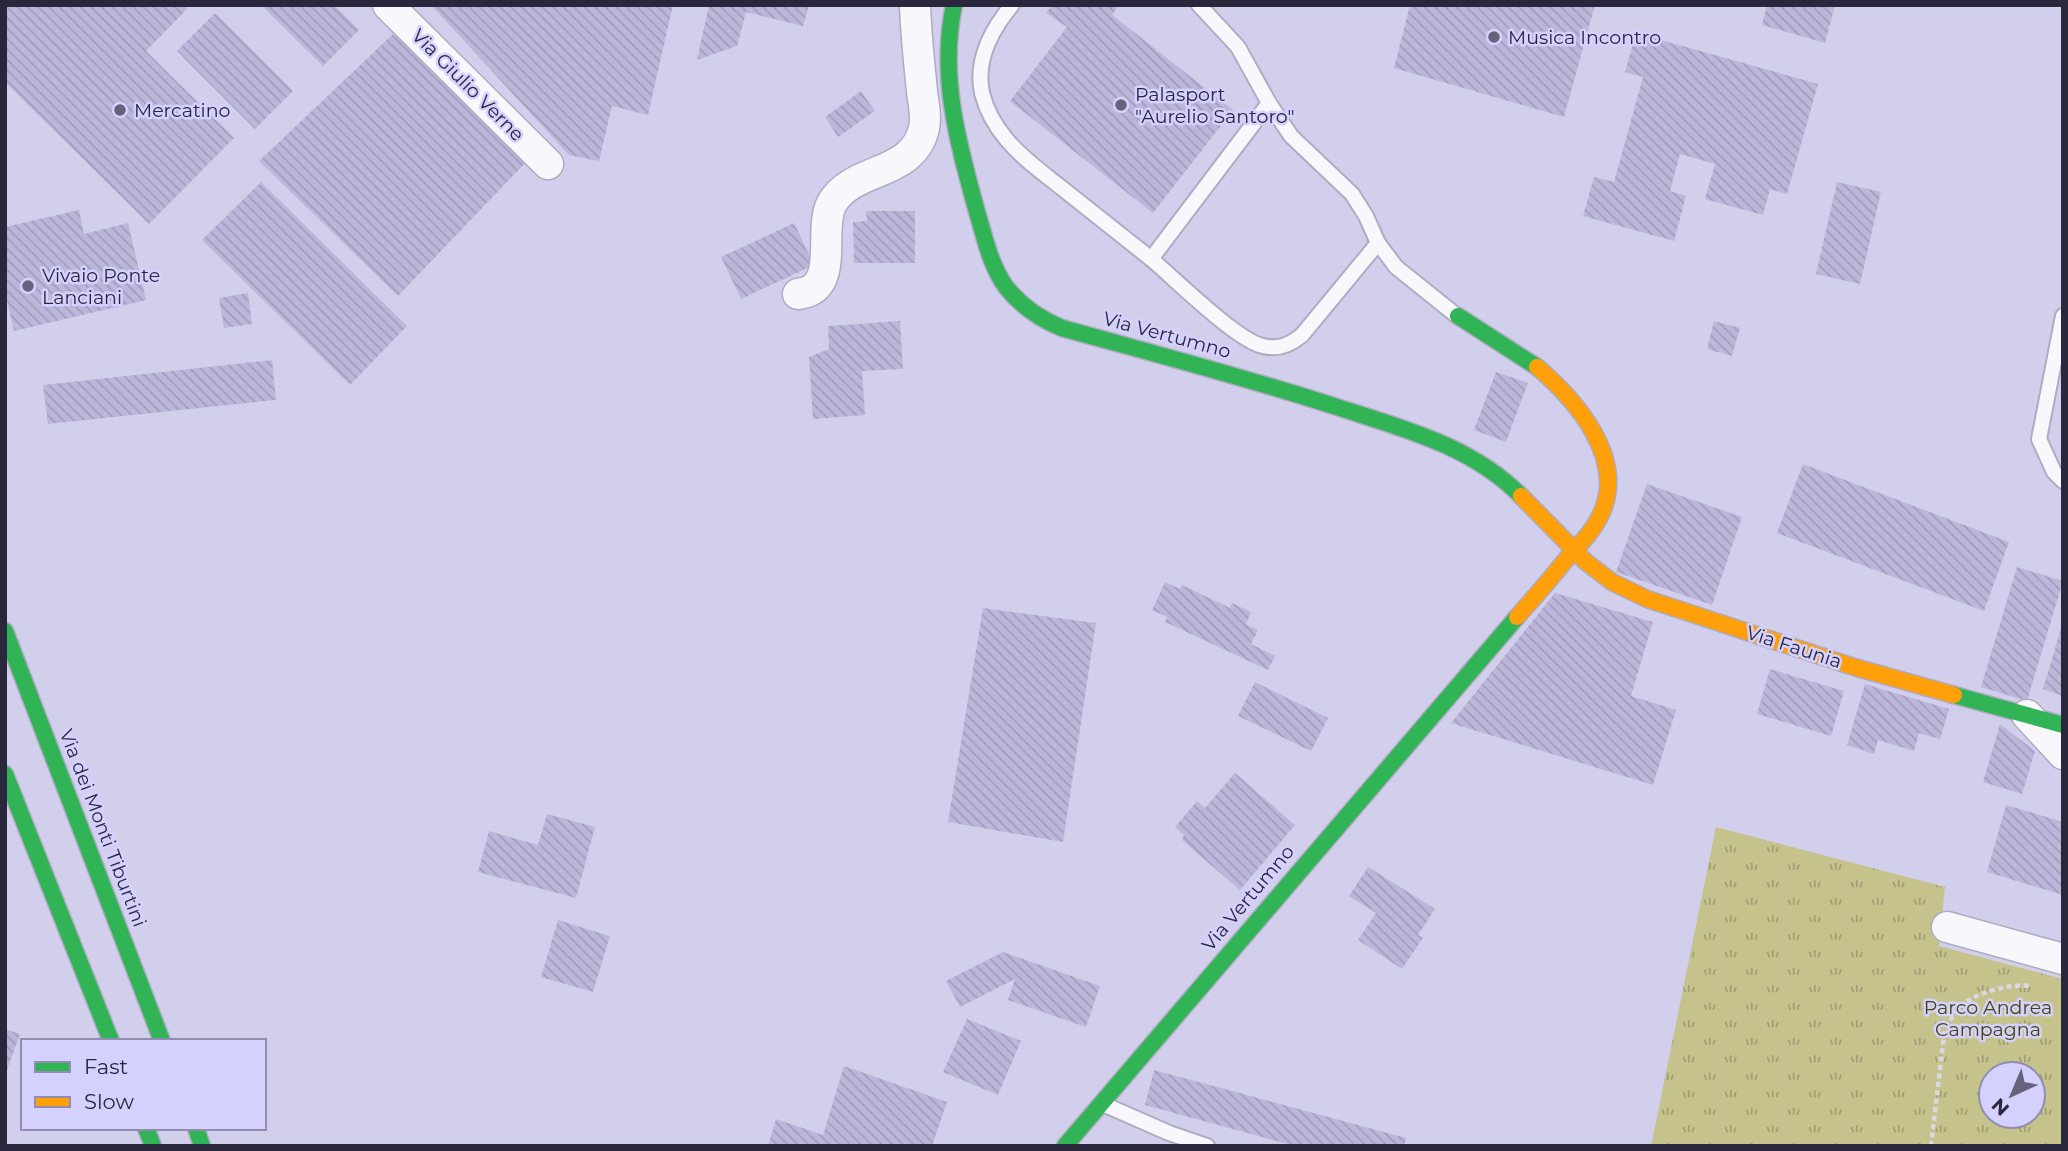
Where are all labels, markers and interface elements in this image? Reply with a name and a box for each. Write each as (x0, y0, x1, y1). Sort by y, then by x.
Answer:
street label: Via Giulio Verne (407, 24, 529, 146)
place label: Musica Incontro (1508, 26, 1661, 49)
marker: Musica Incontro (1486, 29, 1502, 45)
place label: Palasport "Aurelio Santoro" (1135, 83, 1295, 128)
marker: Palasport "Aurelio Santoro" (1113, 97, 1129, 113)
place label: Mercatino (134, 99, 231, 122)
marker: Mercatino (112, 102, 128, 118)
place label: Vivaio Ponte Lanciani (42, 264, 160, 309)
marker: Vivaio Ponte Lanciani (20, 278, 36, 294)
street label: Via Vertumno (1101, 307, 1233, 363)
street label: Via Faunia (1743, 621, 1845, 673)
street label: Via dei Monti Tiburtini (55, 726, 151, 930)
street label: Via Vertumno (1197, 840, 1299, 956)
park label: Parco Andrea Campagna (1924, 996, 2052, 1041)
legend (21, 1039, 266, 1130)
text: Fast (84, 1054, 128, 1079)
north arrow (1977, 1060, 2047, 1130)
text: Slow (84, 1089, 134, 1114)
text: N (1987, 1093, 2014, 1120)

